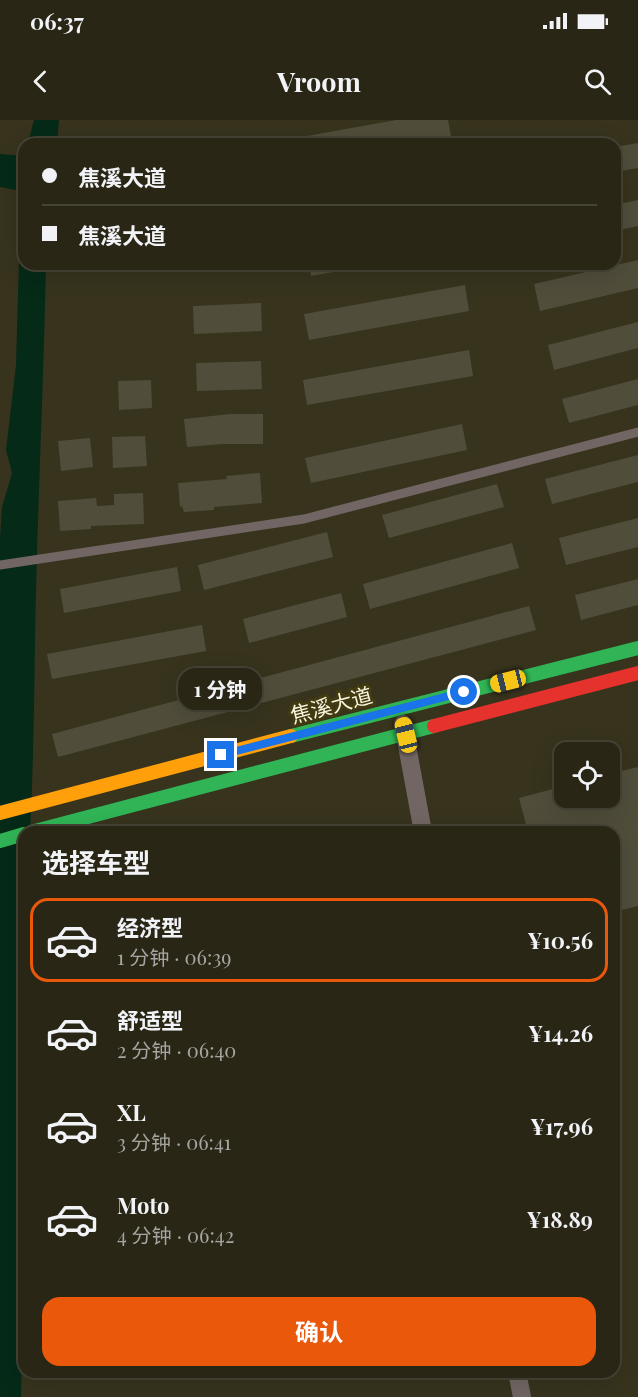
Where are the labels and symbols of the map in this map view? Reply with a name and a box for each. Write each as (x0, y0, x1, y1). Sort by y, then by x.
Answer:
callout: 1 分钟 (179, 668, 263, 710)
car (488, 668, 528, 694)
route start (450, 678, 477, 705)
street label: 焦溪大道 (287, 680, 375, 728)
car (393, 715, 419, 755)
route end (207, 741, 234, 768)

